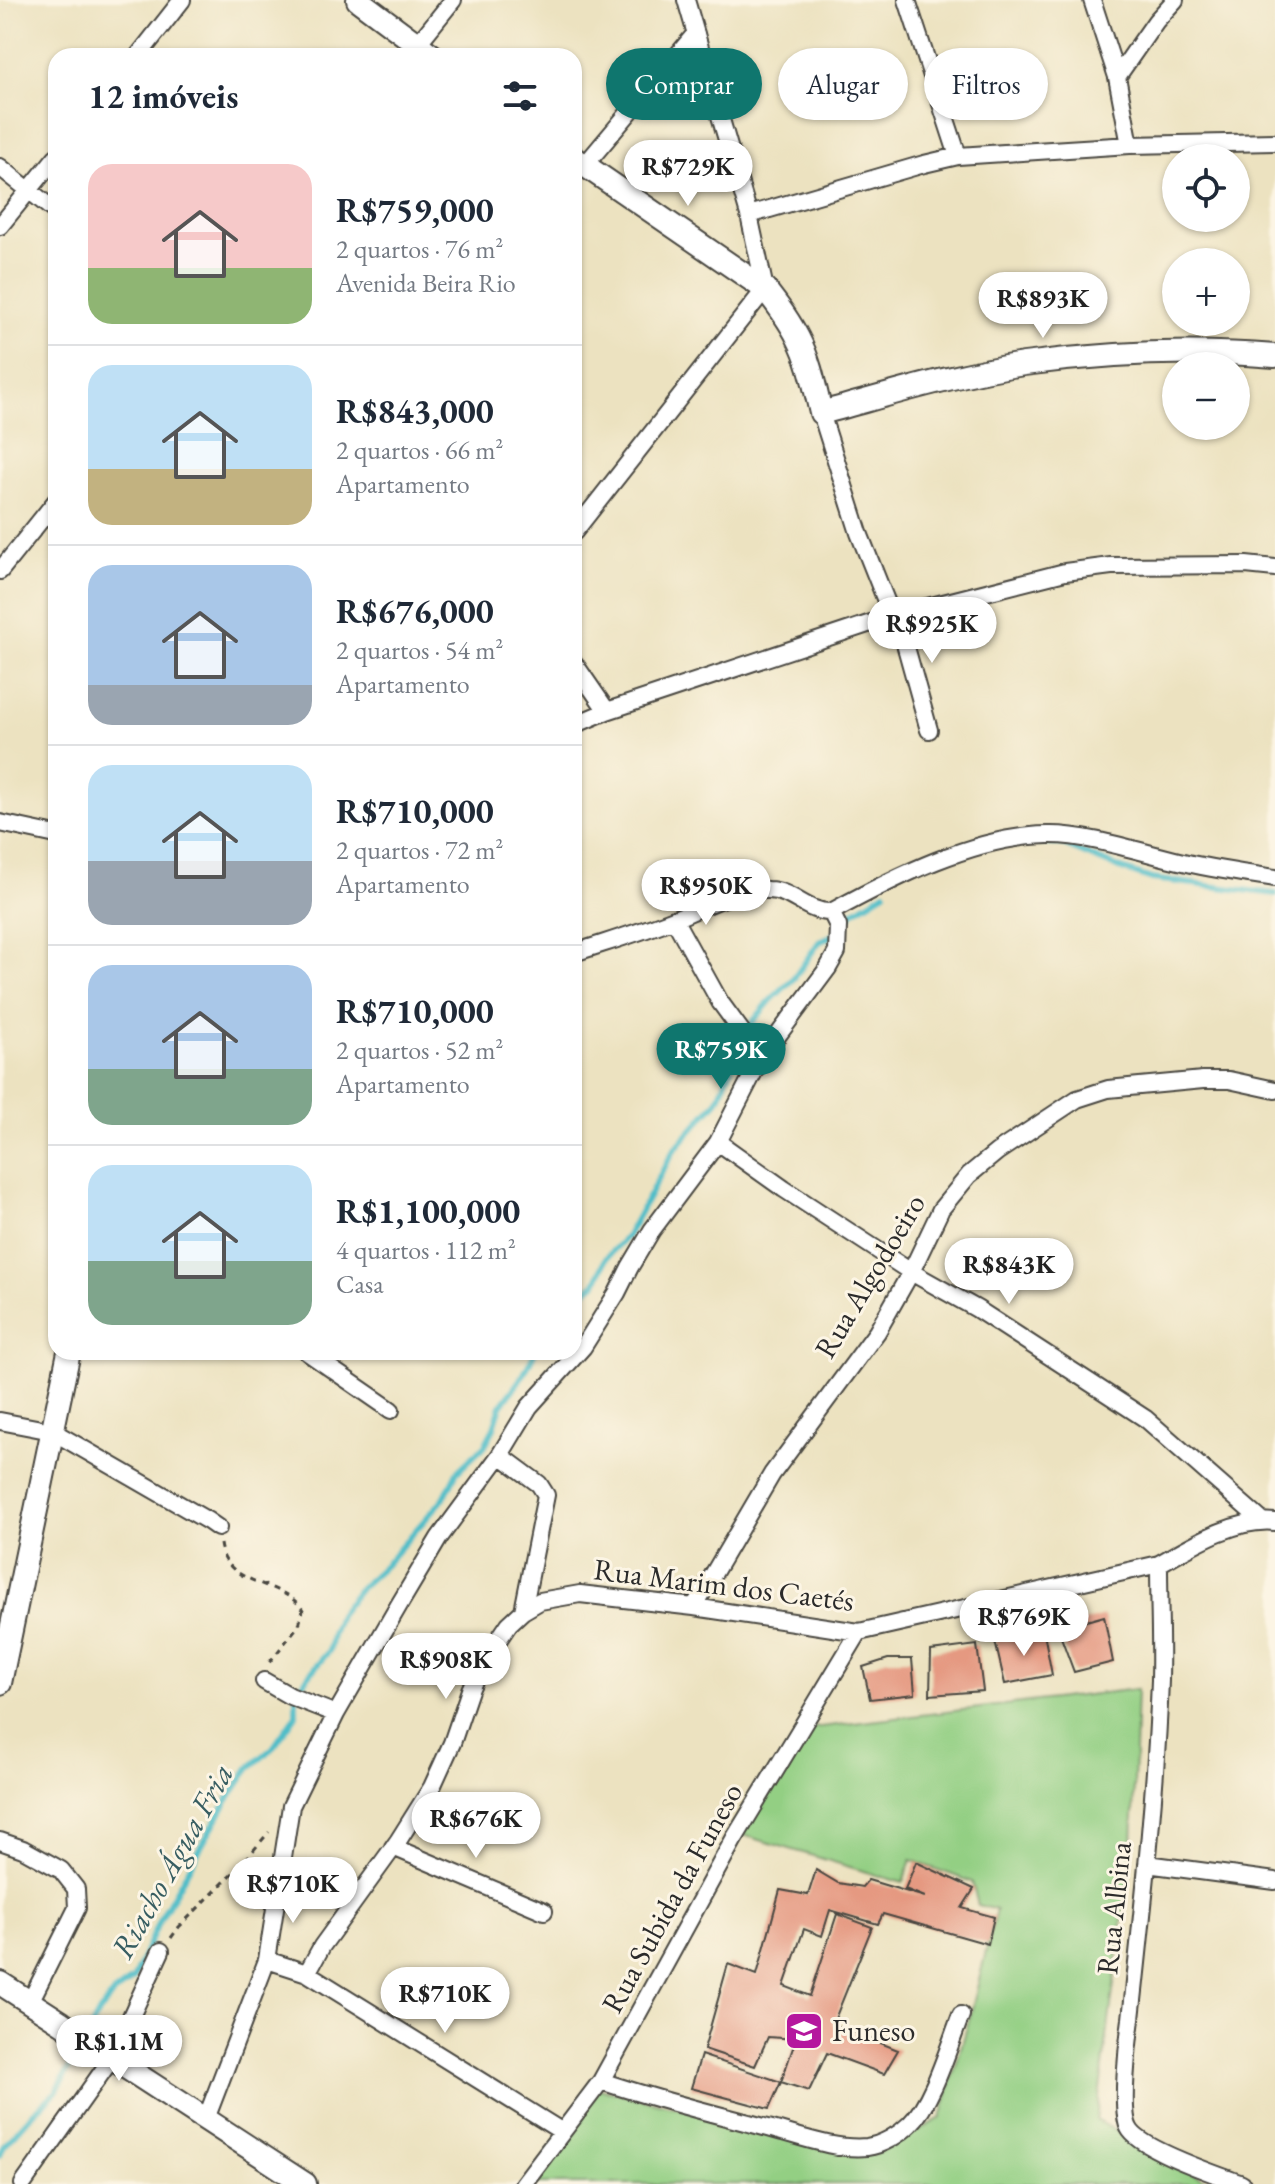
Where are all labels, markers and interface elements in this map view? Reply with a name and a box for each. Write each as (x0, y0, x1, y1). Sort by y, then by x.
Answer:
chip: Comprar (606, 48, 762, 120)
chip: Alugar (778, 48, 908, 120)
chip: Filtros (924, 48, 1048, 120)
text: 12 imóveis (88, 74, 238, 118)
icon: filters (498, 74, 542, 118)
pin: R$729K (623, 140, 753, 208)
map controls (1162, 144, 1250, 440)
button: locate (1162, 144, 1250, 232)
text: R$729K (642, 149, 734, 183)
text: R$759,000 (336, 188, 494, 232)
icon: home (152, 196, 248, 292)
text: 2 quartos · 76 m² (336, 232, 503, 266)
button: + (1162, 248, 1250, 336)
text: Avenida Beira Rio (336, 266, 516, 300)
pin: R$893K (978, 272, 1108, 340)
text: R$893K (997, 281, 1089, 315)
button: − (1162, 352, 1250, 440)
text: R$843,000 (336, 389, 494, 433)
icon: home (152, 397, 248, 493)
text: 2 quartos · 66 m² (336, 433, 503, 467)
text: Apartamento (336, 467, 470, 501)
text: R$676,000 (336, 589, 494, 633)
icon: home (152, 597, 248, 693)
pin: R$925K (867, 597, 997, 665)
text: R$925K (886, 606, 978, 640)
text: 2 quartos · 54 m² (336, 633, 503, 667)
text: Apartamento (336, 667, 470, 701)
text: R$710,000 (336, 789, 494, 833)
icon: home (152, 797, 248, 893)
text: 2 quartos · 72 m² (336, 833, 503, 867)
pin: R$950K (641, 859, 771, 927)
text: Apartamento (336, 867, 470, 901)
text: R$950K (660, 868, 752, 902)
text: R$710,000 (336, 989, 494, 1033)
icon: home (152, 997, 248, 1093)
pin: R$759K (656, 1023, 786, 1091)
text: R$759K (675, 1032, 767, 1066)
text: 2 quartos · 52 m² (336, 1033, 503, 1067)
text: Apartamento (336, 1067, 470, 1101)
street label: Rua Algodoeiro (805, 1186, 934, 1365)
text: R$1,100,000 (336, 1189, 520, 1233)
icon: home (152, 1197, 248, 1293)
text: 4 quartos · 112 m² (336, 1233, 516, 1267)
pin: R$843K (944, 1238, 1074, 1306)
text: R$843K (963, 1247, 1055, 1281)
text: Casa (336, 1267, 384, 1301)
street label: Rua Marim dos Caetés (592, 1549, 856, 1620)
pin: R$769K (959, 1590, 1089, 1658)
text: R$769K (978, 1599, 1070, 1633)
pin: R$908K (381, 1633, 511, 1701)
text: R$908K (400, 1642, 492, 1676)
water label: Riacho Água Fria (101, 1756, 243, 1966)
street label: Rua Subida da Funeso (592, 1776, 751, 2020)
pin: R$676K (411, 1792, 541, 1860)
text: R$676K (430, 1801, 522, 1835)
street label: Rua Albina (1087, 1839, 1140, 1976)
pin: R$710K (228, 1857, 358, 1925)
text: R$710K (247, 1866, 339, 1900)
pin: R$710K (380, 1967, 510, 2035)
text: R$710K (399, 1976, 491, 2010)
school or university icon: Funeso (783, 2010, 825, 2052)
place label: Funeso (832, 2011, 915, 2050)
pin: R$1.1M (54, 2015, 184, 2083)
text: R$1.1M (74, 2024, 164, 2058)

